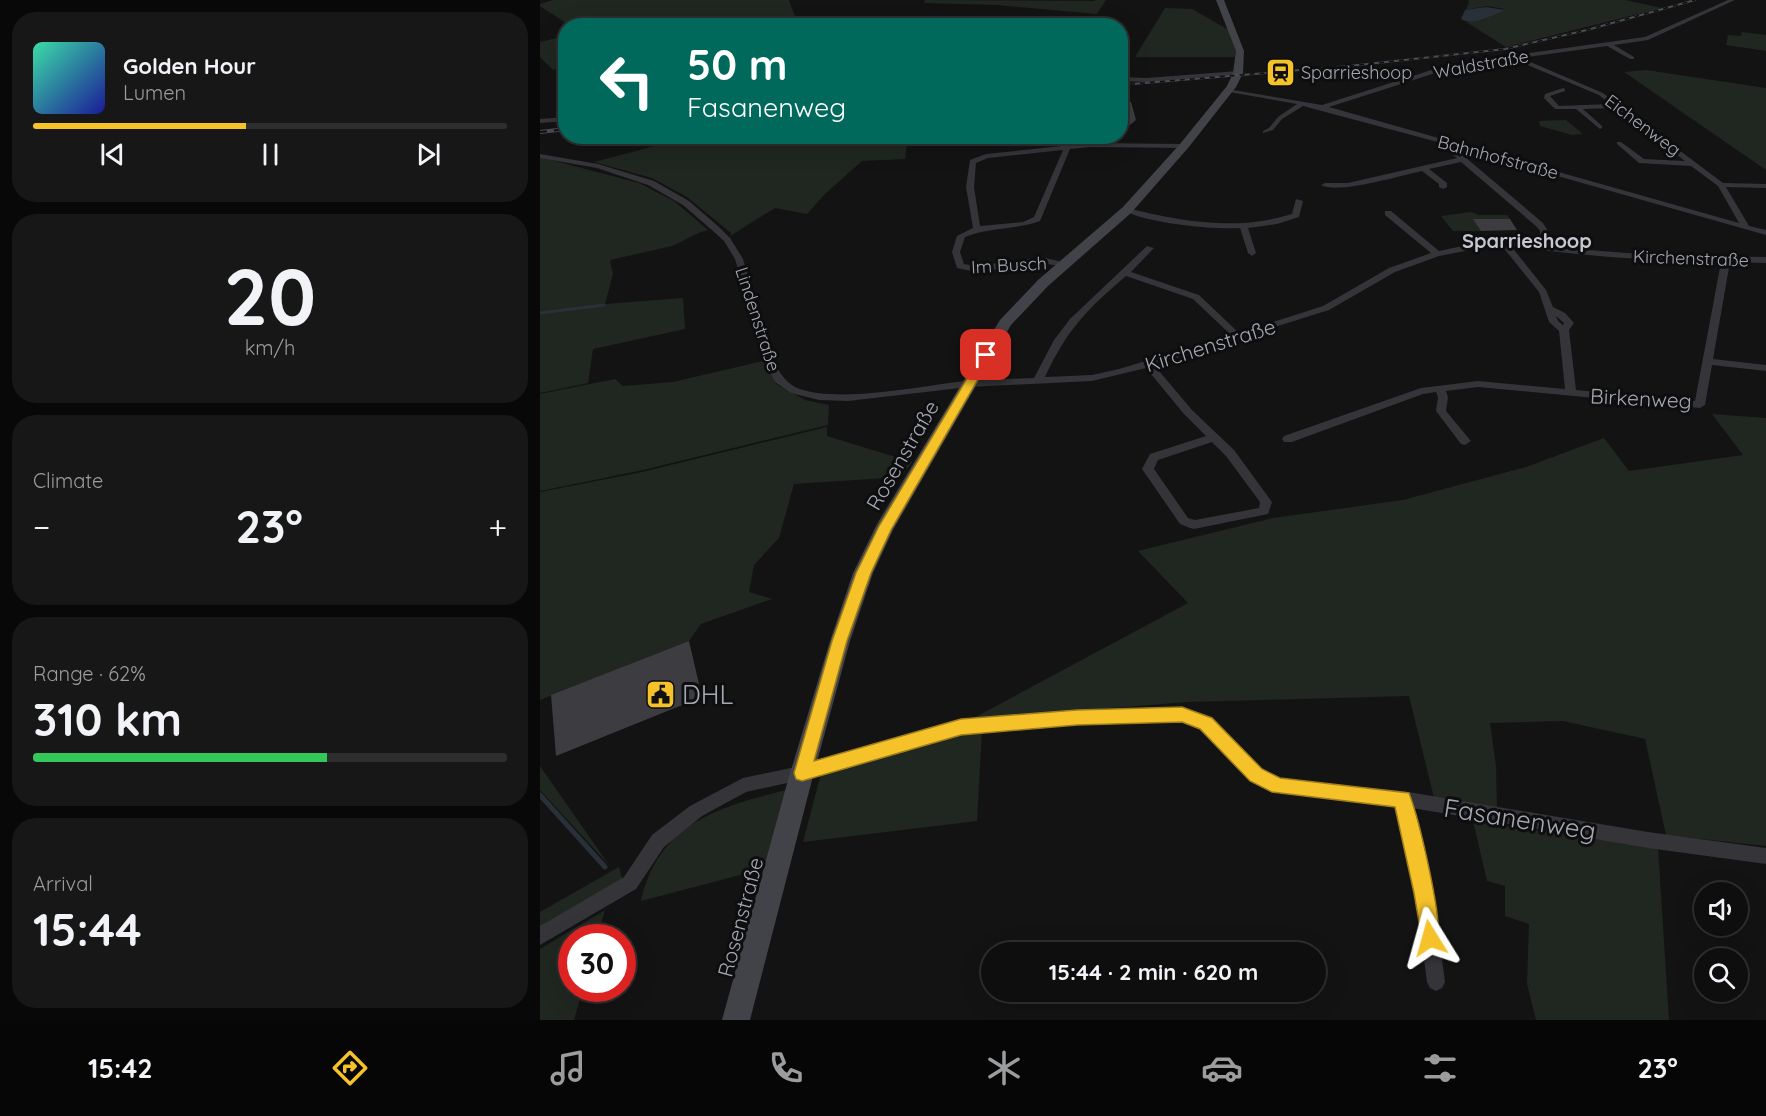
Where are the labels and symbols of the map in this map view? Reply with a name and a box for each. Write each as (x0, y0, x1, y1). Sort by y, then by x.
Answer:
street label: Waldstraße (1432, 44, 1530, 84)
station icon: Sparrieshoop (1264, 56, 1296, 88)
place label: Sparrieshoop (1301, 61, 1412, 84)
street label: Eichenweg (1601, 89, 1685, 161)
street label: Bahnhofstraße (1435, 130, 1561, 184)
district label: Sparrieshoop (1462, 228, 1592, 253)
street label: Kirchenstraße (1633, 244, 1749, 272)
street label: Im Busch (971, 252, 1047, 278)
street label: Lindenstraße (730, 264, 786, 374)
street label: Kirchenstraße (1142, 313, 1278, 377)
pin (960, 329, 1011, 380)
street label: Birkenweg (1590, 382, 1692, 414)
street label: Rosenstraße (860, 395, 944, 515)
public building icon: DHL (645, 678, 677, 710)
place label: DHL (682, 678, 733, 711)
street label: Fasanenweg (1442, 791, 1598, 847)
street label: Rosenstraße (712, 854, 768, 980)
position arrow (1398, 906, 1462, 970)
speed limit sign: 30 (558, 924, 636, 1002)

